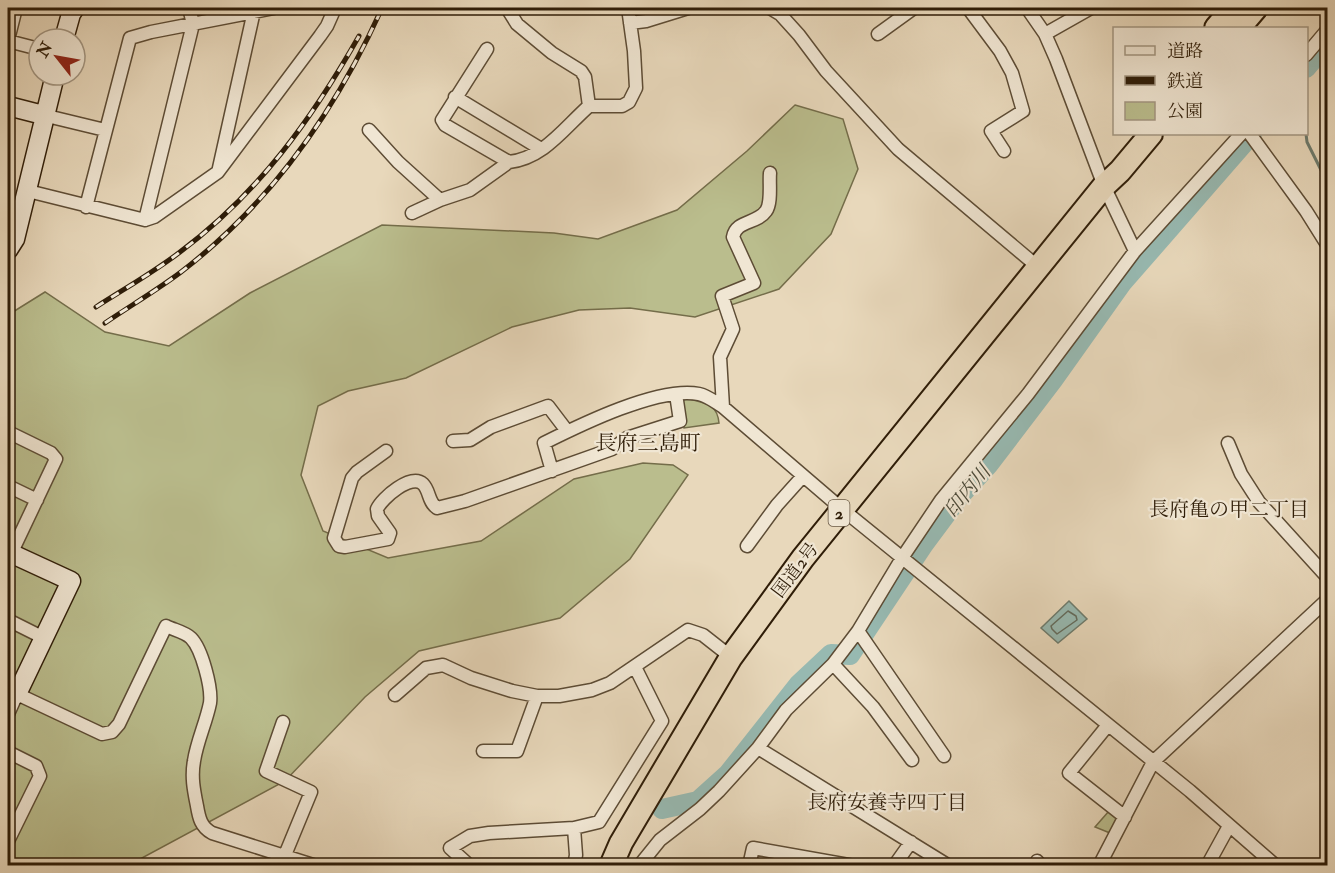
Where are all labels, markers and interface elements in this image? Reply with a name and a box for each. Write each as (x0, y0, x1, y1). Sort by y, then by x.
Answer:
north arrow (27, 27, 87, 87)
legend (1113, 27, 1308, 135)
text: N (32, 38, 58, 62)
text: 道路 (1167, 40, 1203, 63)
text: 鉄道 (1167, 70, 1203, 93)
text: 公園 (1167, 100, 1203, 123)
district label: 長府三島町 (596, 430, 701, 457)
water label: 印内川 (939, 459, 997, 522)
district label: 長府亀の甲二丁目 (1149, 497, 1309, 522)
road number: 2 (828, 500, 850, 526)
street label: 国道2号 (767, 538, 824, 602)
district label: 長府安養寺四丁目 (807, 790, 967, 815)

